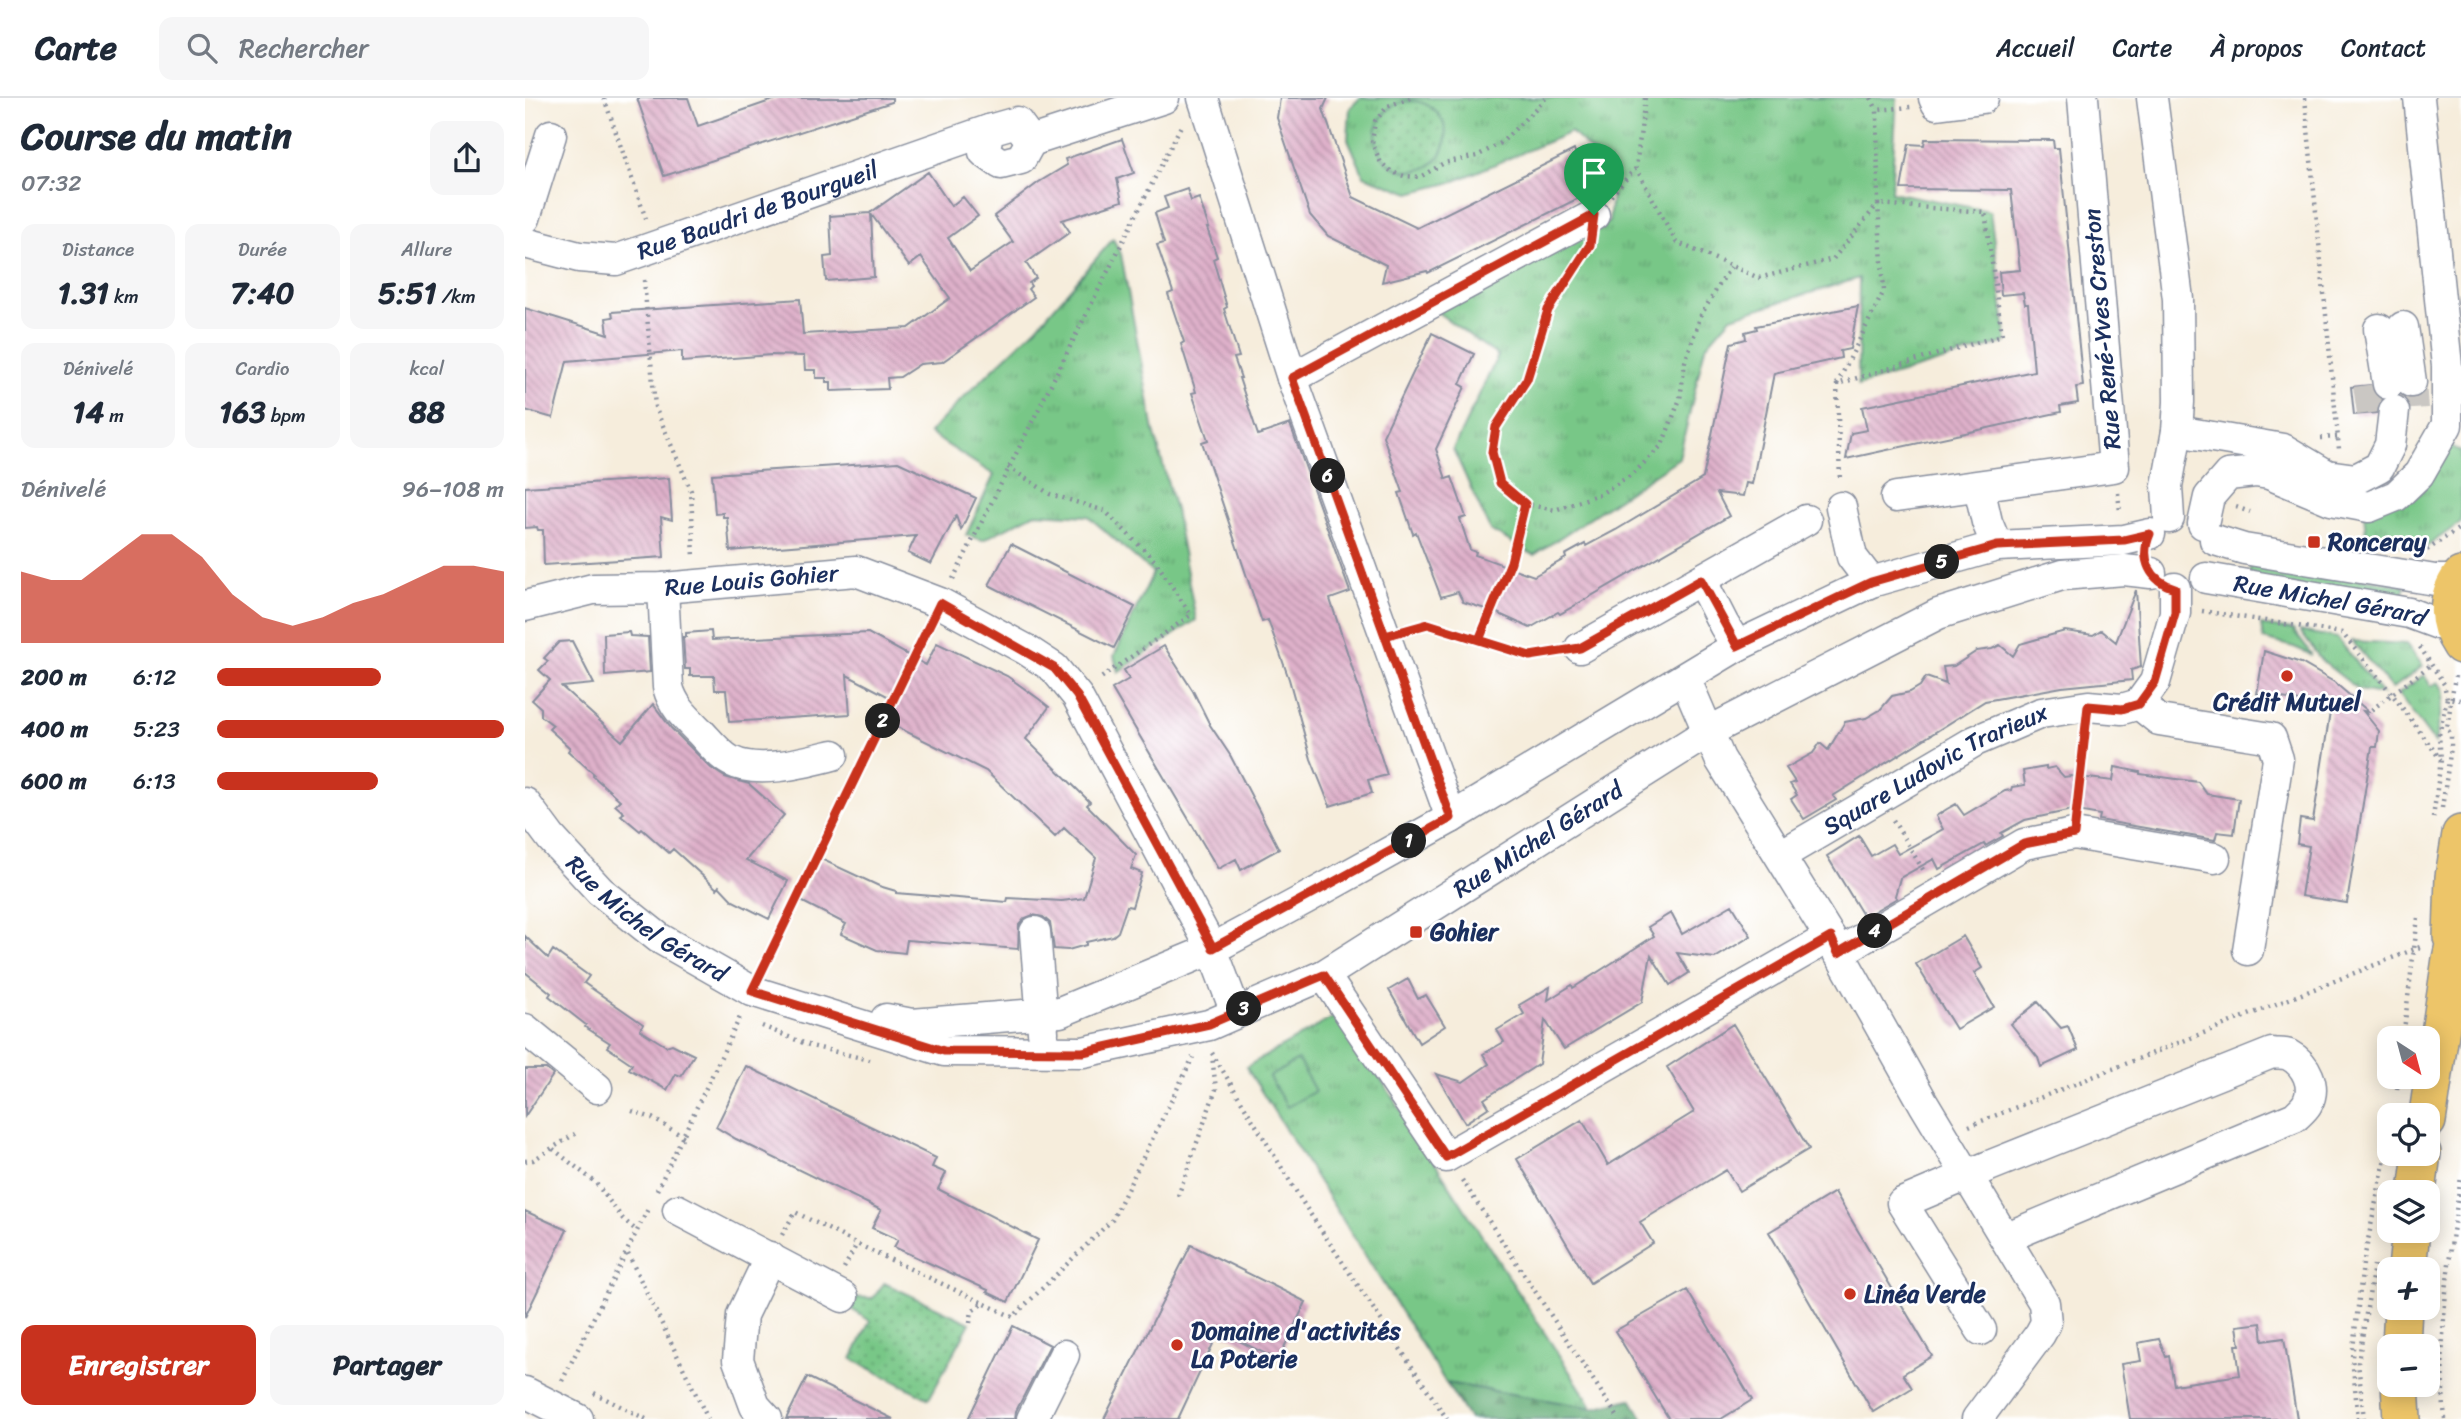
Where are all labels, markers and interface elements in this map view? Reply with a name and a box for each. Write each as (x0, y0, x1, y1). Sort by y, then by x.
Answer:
search box (159, 17, 649, 80)
text: Carte (35, 19, 117, 77)
text: Rechercher (239, 25, 369, 71)
text: Accueil (1996, 27, 2075, 69)
text: Carte (2113, 27, 2172, 69)
text: À propos (2210, 27, 2303, 69)
text: Contact (2341, 27, 2426, 69)
icon: search (183, 29, 221, 67)
text: Course du matin (21, 103, 292, 170)
button: share (430, 121, 504, 195)
pin (1564, 143, 1624, 215)
street label: Rue Baudri de Bourgueil (631, 149, 885, 272)
icon: arrive (1575, 154, 1613, 192)
text: 07:32 (21, 163, 82, 204)
street label: Rue René-Yves Creston (2071, 207, 2133, 451)
text: Distance (62, 233, 134, 266)
text: Durée (238, 233, 287, 266)
text: Allure (401, 233, 452, 266)
text: 1.31 (58, 266, 109, 320)
text: 7:40 (231, 266, 294, 320)
text: 5:51 (378, 266, 437, 320)
text: km (109, 280, 139, 313)
text: /km (437, 280, 476, 313)
text: Dénivelé (63, 352, 133, 385)
text: Cardio (236, 352, 289, 385)
text: kcal (410, 352, 444, 385)
text: 14 (73, 385, 104, 439)
text: 163 (219, 385, 266, 439)
text: 88 (409, 385, 445, 439)
text: m (104, 399, 124, 432)
text: bpm (266, 399, 306, 432)
pin: 6 (1311, 458, 1345, 494)
text: 6 (1322, 459, 1333, 492)
text: Dénivelé (21, 469, 106, 510)
text: 96–108 m (402, 469, 504, 510)
place label: Ronceray (2327, 521, 2427, 563)
marker: Ronceray (2306, 534, 2322, 550)
pin: 5 (1925, 545, 1959, 580)
text: 5 (1936, 545, 1947, 578)
street label: Rue Louis Gohier (663, 552, 841, 609)
street label: Rue Michel Gérard (2231, 562, 2434, 639)
text: 200 m (21, 657, 87, 698)
text: 6:12 (133, 657, 176, 698)
marker: Crédit Mutuel (2279, 668, 2295, 684)
place label: Crédit Mutuel (2212, 681, 2362, 723)
street label: Square Ludovic Trarieux (1815, 691, 2055, 847)
pin: 2 (865, 704, 901, 738)
text: 2 (877, 704, 888, 737)
text: 400 m (21, 709, 88, 750)
text: 5:23 (133, 709, 180, 750)
text: 600 m (21, 761, 87, 802)
text: 6:13 (133, 761, 176, 802)
street label: Rue Michel Gérard (1444, 769, 1633, 909)
pin: 1 (1391, 824, 1427, 858)
text: 1 (1404, 824, 1413, 857)
street label: Rue Michel Gérard (555, 845, 737, 995)
place label: Gohier (1430, 911, 1500, 953)
pin: 4 (1857, 914, 1893, 948)
text: 4 (1869, 914, 1880, 947)
marker: Gohier (1408, 924, 1424, 940)
pin: 3 (1227, 992, 1261, 1026)
text: 3 (1238, 992, 1249, 1025)
north arrow (2377, 1026, 2439, 1088)
map controls (2377, 1026, 2440, 1397)
button: locate (2377, 1103, 2440, 1166)
button: layers (2377, 1180, 2440, 1243)
button: + (2377, 1257, 2440, 1320)
place label: Linéa Verde (1864, 1273, 1987, 1315)
marker: Linéa Verde (1842, 1286, 1858, 1302)
place label: Domaine d'activités La Poterie (1191, 1310, 1402, 1380)
button: Enregistrer (21, 1325, 256, 1405)
button: Partager (270, 1325, 504, 1405)
button: − (2377, 1334, 2440, 1397)
marker: Domaine d'activités La Poterie (1169, 1337, 1185, 1353)

